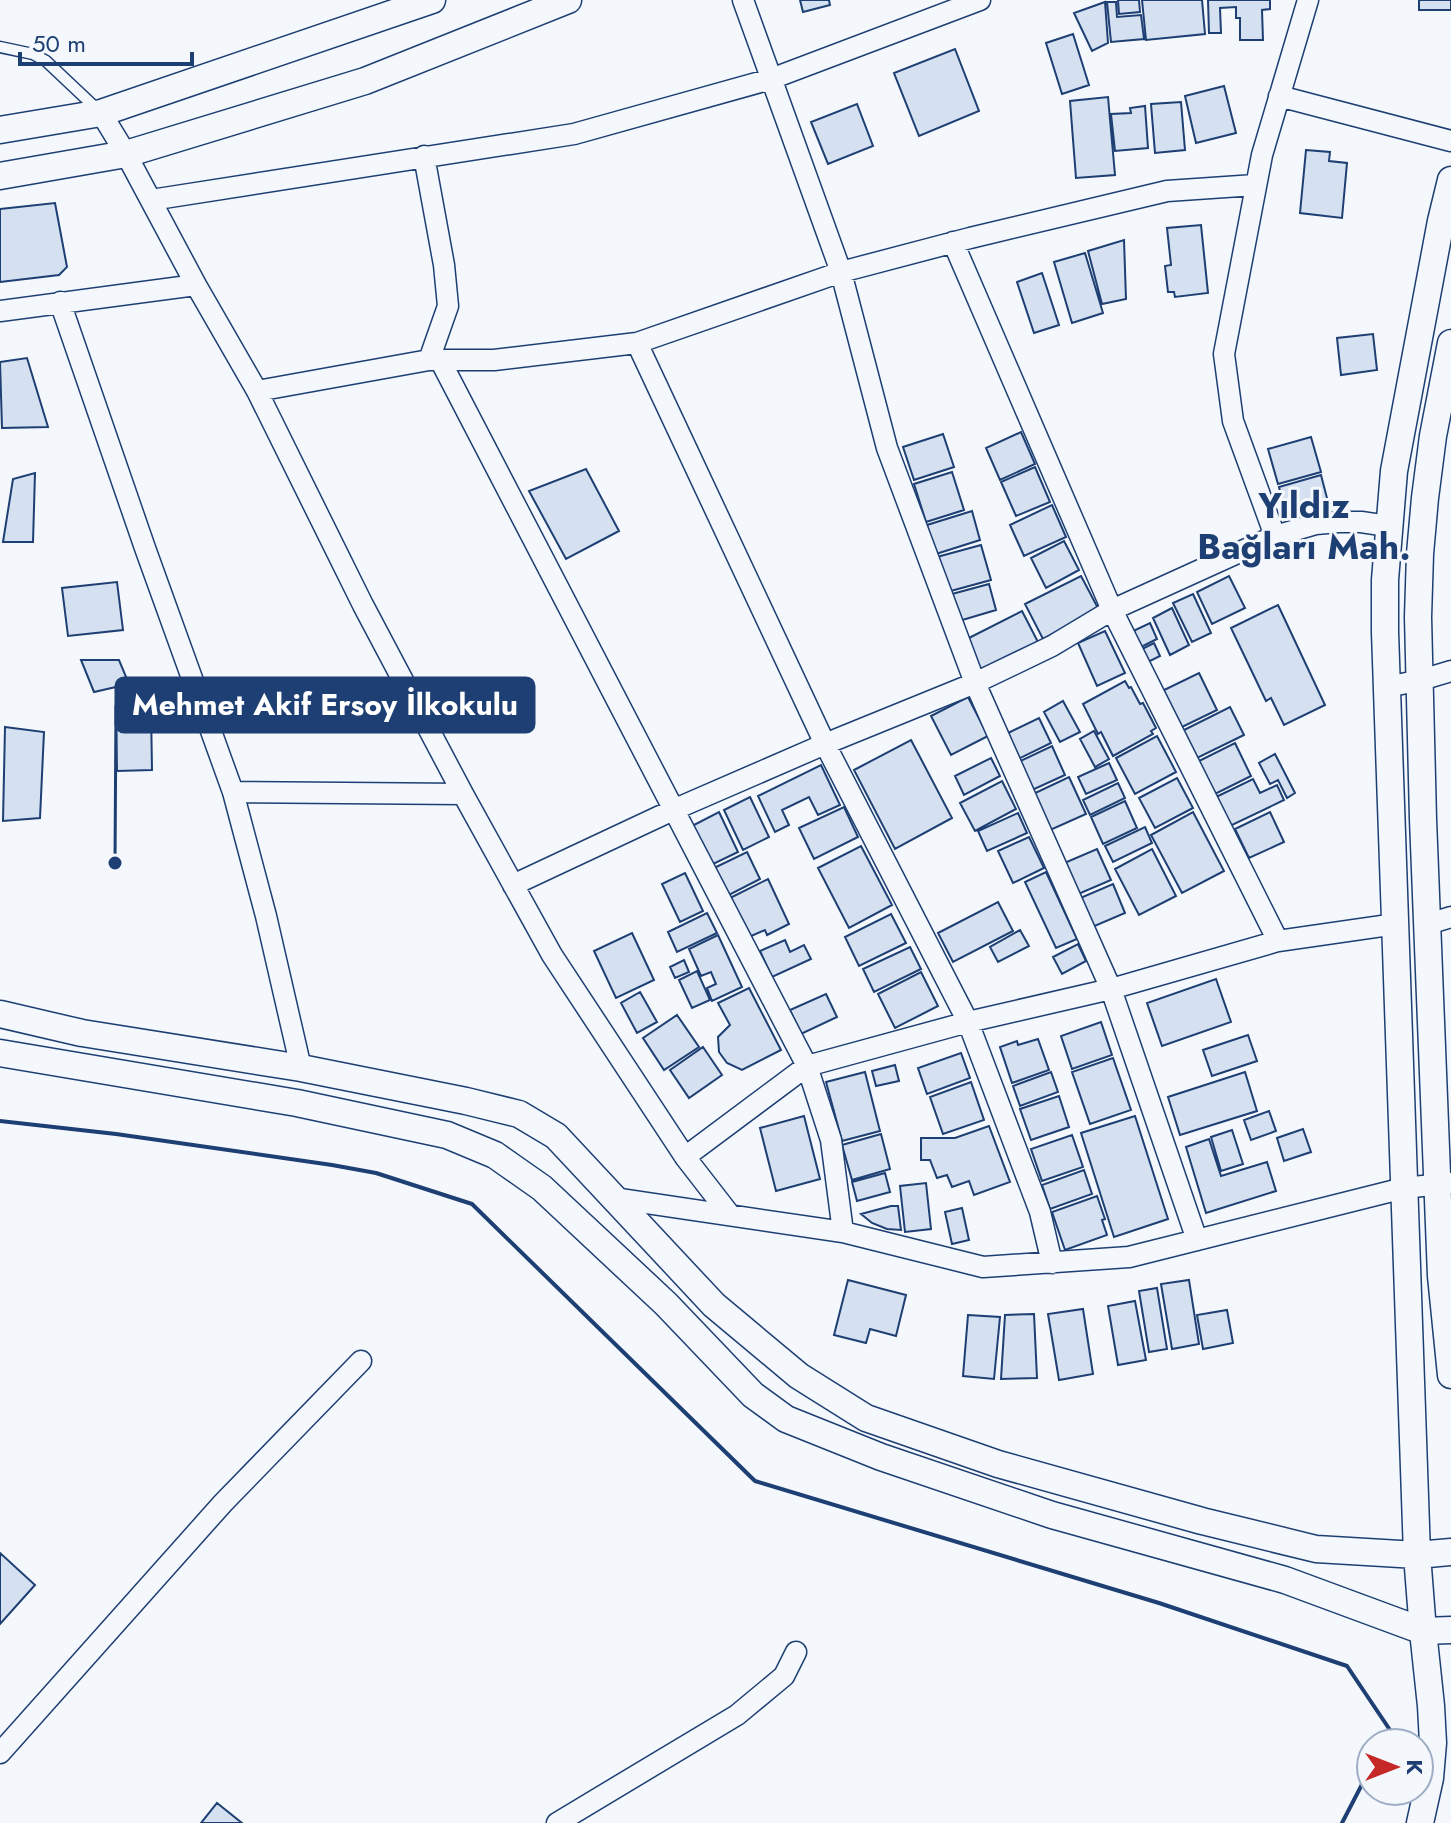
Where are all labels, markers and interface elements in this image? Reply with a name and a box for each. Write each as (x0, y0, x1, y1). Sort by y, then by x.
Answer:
scale bar (20, 16, 192, 66)
text: 50 m (32, 26, 86, 61)
district label: Yıldız Bağları Mah. (1197, 479, 1411, 572)
callout: Mehmet Akif Ersoy İlkokulu (116, 678, 534, 732)
text: Mehmet Akif Ersoy İlkokulu (132, 683, 518, 726)
north arrow (1355, 1727, 1435, 1807)
text: K (1399, 1759, 1431, 1775)

